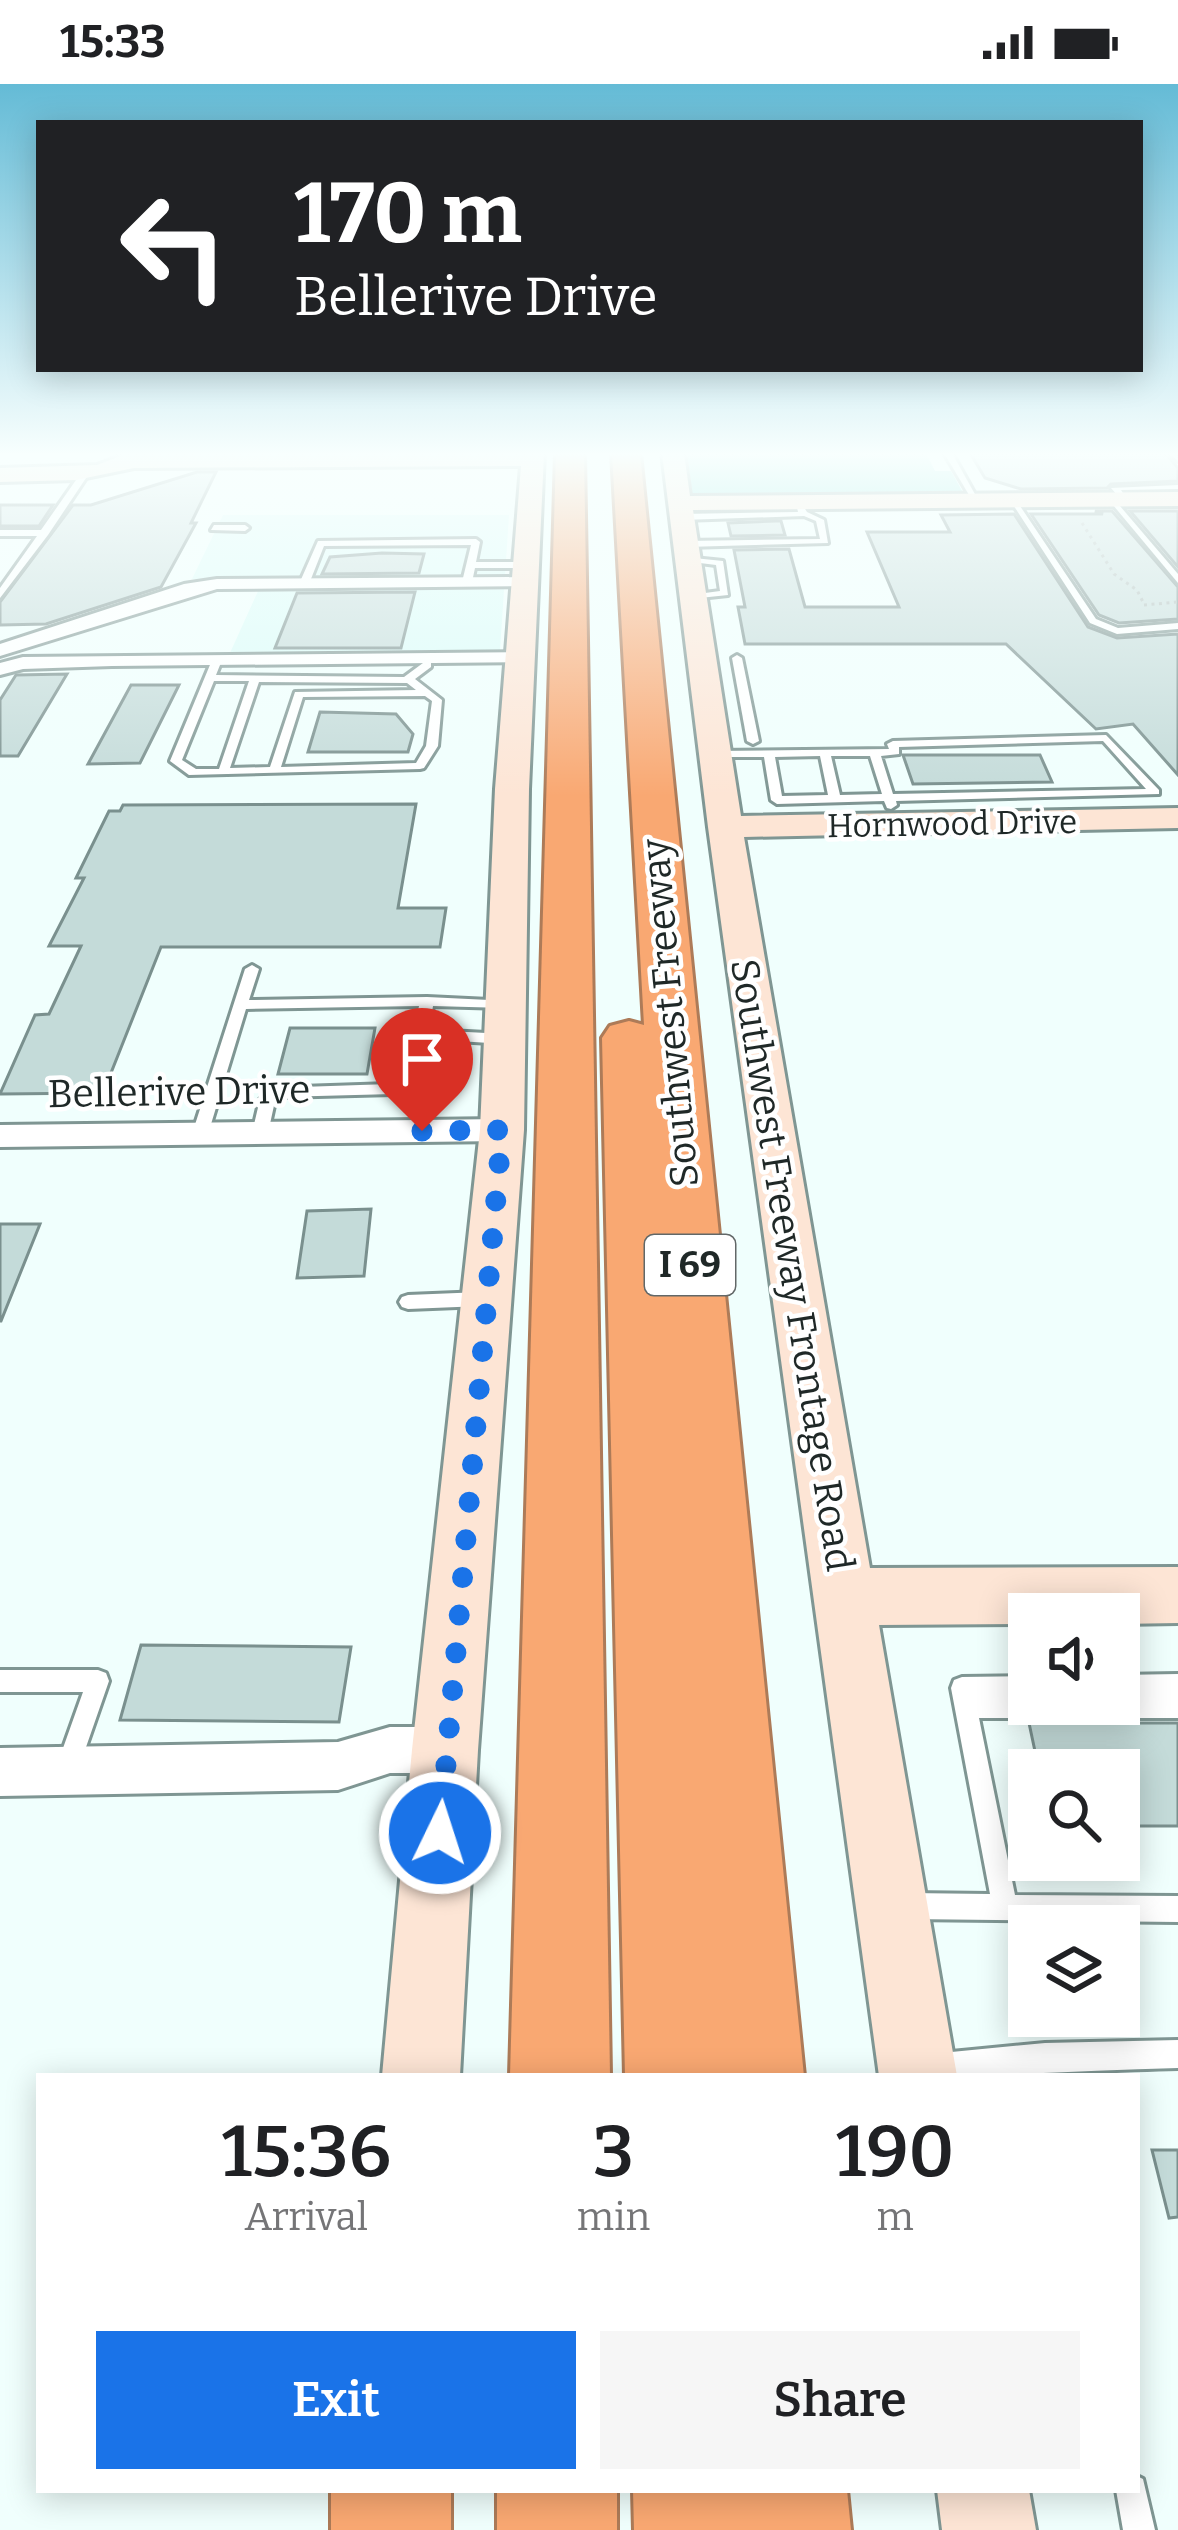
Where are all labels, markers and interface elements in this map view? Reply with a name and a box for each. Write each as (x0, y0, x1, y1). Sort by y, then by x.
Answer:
text: 15:33 (60, 15, 166, 69)
text: 170 m (294, 163, 522, 264)
icon: left (96, 168, 252, 324)
text: Bellerive Drive (294, 265, 657, 329)
street label: Hornwood Drive (827, 802, 1077, 846)
street label: Southwest Freeway (632, 837, 708, 1189)
street label: Southwest Freeway Frontage Road (721, 956, 863, 1574)
pin (371, 1008, 473, 1131)
icon: arrive (389, 1026, 455, 1092)
street label: Bellerive Drive (47, 1067, 311, 1117)
road number: I 69 (645, 1235, 735, 1295)
map controls (1008, 1593, 1140, 2037)
button: sound (1008, 1593, 1140, 1725)
button: search (1008, 1749, 1140, 1881)
position arrow (377, 1770, 503, 1896)
button: layers (1008, 1905, 1140, 2037)
text: 15:36 (222, 2109, 391, 2195)
text: 3 (593, 2109, 634, 2195)
text: 190 (836, 2109, 954, 2195)
text: Arrival (245, 2194, 368, 2240)
text: min (577, 2194, 650, 2240)
text: m (876, 2194, 914, 2240)
button: Exit (96, 2331, 576, 2469)
button: Share (600, 2331, 1080, 2469)

